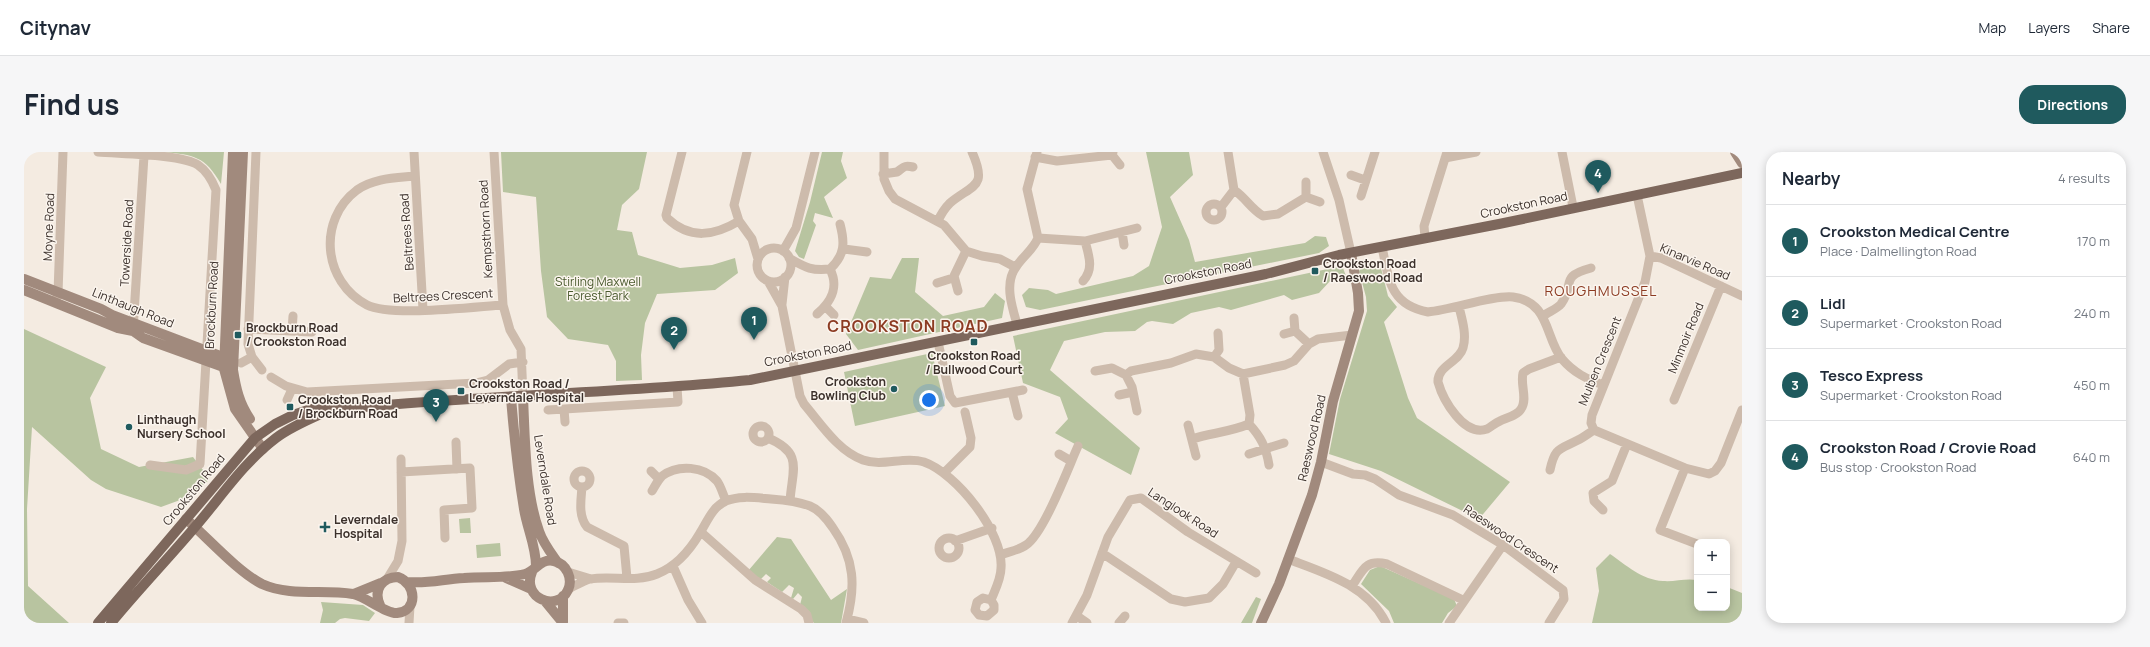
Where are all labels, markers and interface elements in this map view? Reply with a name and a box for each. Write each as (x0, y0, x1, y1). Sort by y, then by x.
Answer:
text: Citynav (20, 15, 91, 41)
text: Map (1978, 18, 2006, 37)
text: Layers (2028, 18, 2070, 37)
text: Share (2092, 18, 2130, 37)
text: Find us (24, 85, 119, 123)
button: Directions (2019, 85, 2126, 124)
pin: 4 (1585, 160, 1611, 193)
text: Nearby (1782, 167, 1840, 190)
text: 4 results (2058, 169, 2110, 187)
street label: Kempsthorn Road (474, 179, 497, 279)
street label: Crookston Road (1479, 187, 1569, 222)
street label: Moyne Road (39, 193, 58, 261)
street label: Beltrees Road (395, 193, 418, 271)
street label: Towerside Road (116, 199, 137, 287)
text: Crookston Medical Centre (1820, 221, 2010, 242)
text: 1 (1792, 232, 1798, 250)
text: 170 m (2077, 232, 2110, 250)
street label: Kinarvie Road (1657, 239, 1733, 284)
text: Place · Dalmellington Road (1820, 242, 1977, 260)
street label: Crookston Road (1163, 255, 1253, 288)
place label: Crookston Road / Raeswood Road (1323, 255, 1423, 286)
street label: Brockburn Road (201, 261, 222, 349)
marker: Crookston Road / Raeswood Road (1310, 266, 1320, 276)
park label: Stirling Maxwell Forest Park (555, 273, 641, 304)
district label: ROUGHMUSSEL (1544, 281, 1658, 300)
street label: Linthaugh Road (90, 283, 177, 332)
street label: Beltrees Crescent (392, 284, 494, 307)
text: Lidl (1820, 293, 1846, 314)
street label: Minmoir Road (1664, 300, 1708, 376)
text: 2 (1791, 304, 1799, 322)
text: 240 m (2074, 304, 2110, 322)
pin: 1 (741, 307, 767, 340)
street label: Mulben Crescent (1574, 313, 1625, 408)
text: Supermarket · Crookston Road (1820, 314, 2002, 332)
district label: CROOKSTON ROAD (827, 315, 989, 337)
pin: 2 (661, 317, 687, 350)
place label: Brockburn Road / Crookston Road (246, 319, 347, 350)
marker: Brockburn Road / Crookston Road (233, 330, 243, 340)
street label: Crookston Road (763, 337, 853, 370)
marker: Crookston Road / Bullwood Court (969, 337, 979, 347)
place label: Crookston Road / Bullwood Court (925, 347, 1023, 378)
text: Tesco Express (1820, 365, 1923, 386)
place label: Crookston Bowling Club (810, 373, 886, 404)
place label: Crookston Road / Leverndale Hospital (469, 375, 584, 406)
text: 3 (1791, 376, 1799, 394)
text: 450 m (2073, 376, 2110, 394)
marker: Crookston Bowling Club (889, 384, 899, 394)
marker: Crookston Road / Leverndale Hospital (456, 386, 466, 396)
text: Supermarket · Crookston Road (1820, 386, 2002, 404)
pin: 3 (423, 389, 449, 422)
your location (919, 390, 939, 410)
place label: Crookston Road / Brockburn Road (298, 391, 398, 422)
street label: Raeswood Road (1293, 393, 1330, 483)
marker: Crookston Road / Brockburn Road (285, 402, 295, 412)
place label: Linthaugh Nursery School (137, 411, 226, 442)
marker: Linthaugh Nursery School (124, 422, 134, 432)
street label: Leverndale Road (530, 433, 561, 526)
text: Crookston Road / Crovie Road (1820, 437, 2036, 458)
text: 4 (1791, 448, 1799, 466)
text: 640 m (2073, 448, 2110, 466)
street label: Crookston Road (159, 450, 229, 529)
text: Bus stop · Crookston Road (1820, 458, 1977, 476)
street label: Langlook Road (1145, 483, 1222, 542)
street label: Raeswood Crescent (1460, 500, 1562, 577)
place label: Leverndale Hospital (334, 511, 398, 542)
marker: Leverndale Hospital (319, 521, 331, 533)
map controls (1694, 539, 1730, 611)
button: + (1694, 539, 1730, 575)
button: − (1694, 575, 1730, 611)

